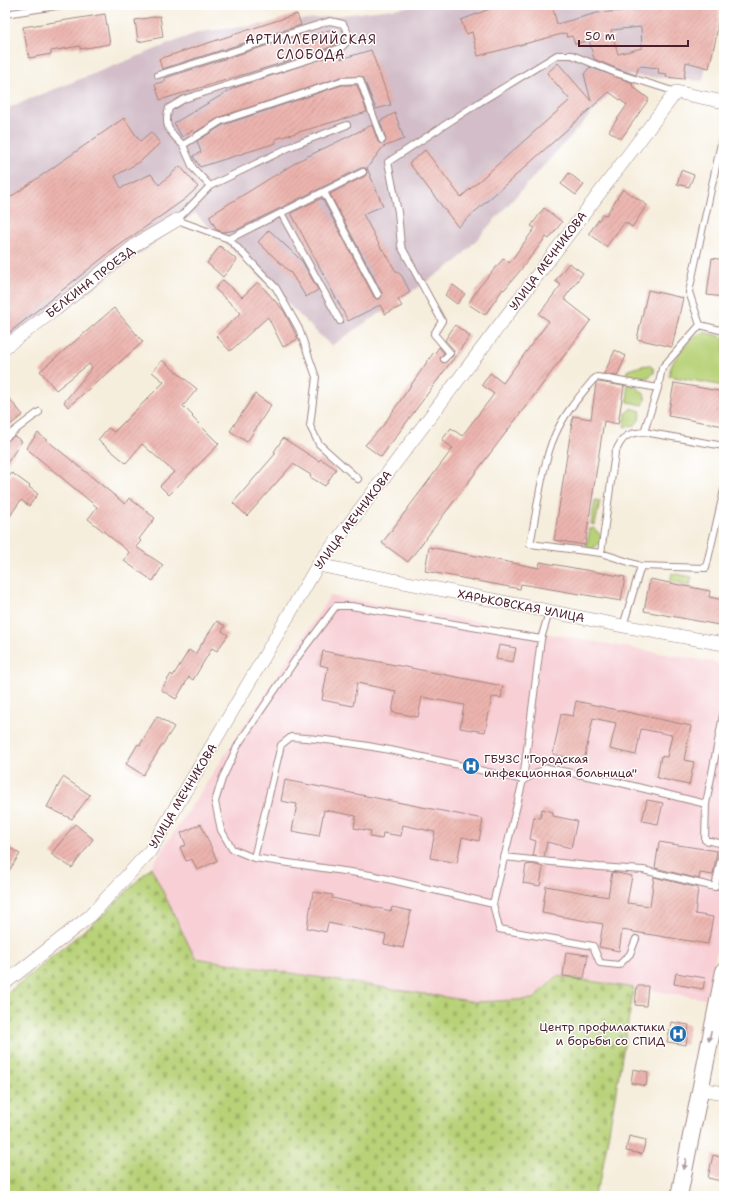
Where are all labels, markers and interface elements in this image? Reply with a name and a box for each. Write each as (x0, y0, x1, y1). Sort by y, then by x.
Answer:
scale bar (579, 22, 688, 48)
text: 50 m (585, 28, 615, 44)
district label: АРТИЛЛЕРИЙСКАЯ СЛОБОДА (245, 30, 377, 63)
street label: УЛИЦА МЕЧНИКОВА (506, 208, 591, 314)
street label: БЕЛКИНА ПРОЕЗД (43, 242, 137, 322)
street label: УЛИЦА МЕЧНИКОВА (311, 467, 396, 573)
street label: ХАРЬКОВСКАЯ УЛИЦА (456, 586, 586, 626)
street label: УЛИЦА МЕЧНИКОВА (145, 740, 221, 851)
place label: ГБУЗС "Городская инфекционная больница" (484, 751, 637, 781)
hospital icon: ГБУЗС "Городская инфекционная больница" (461, 756, 481, 776)
place label: Центр профилактики и борьбы со СПИД (539, 1019, 665, 1049)
hospital icon: Центр профилактики и борьбы со СПИД (668, 1024, 688, 1044)
one-way arrow (707, 1030, 713, 1043)
one-way arrow (682, 1158, 688, 1170)

